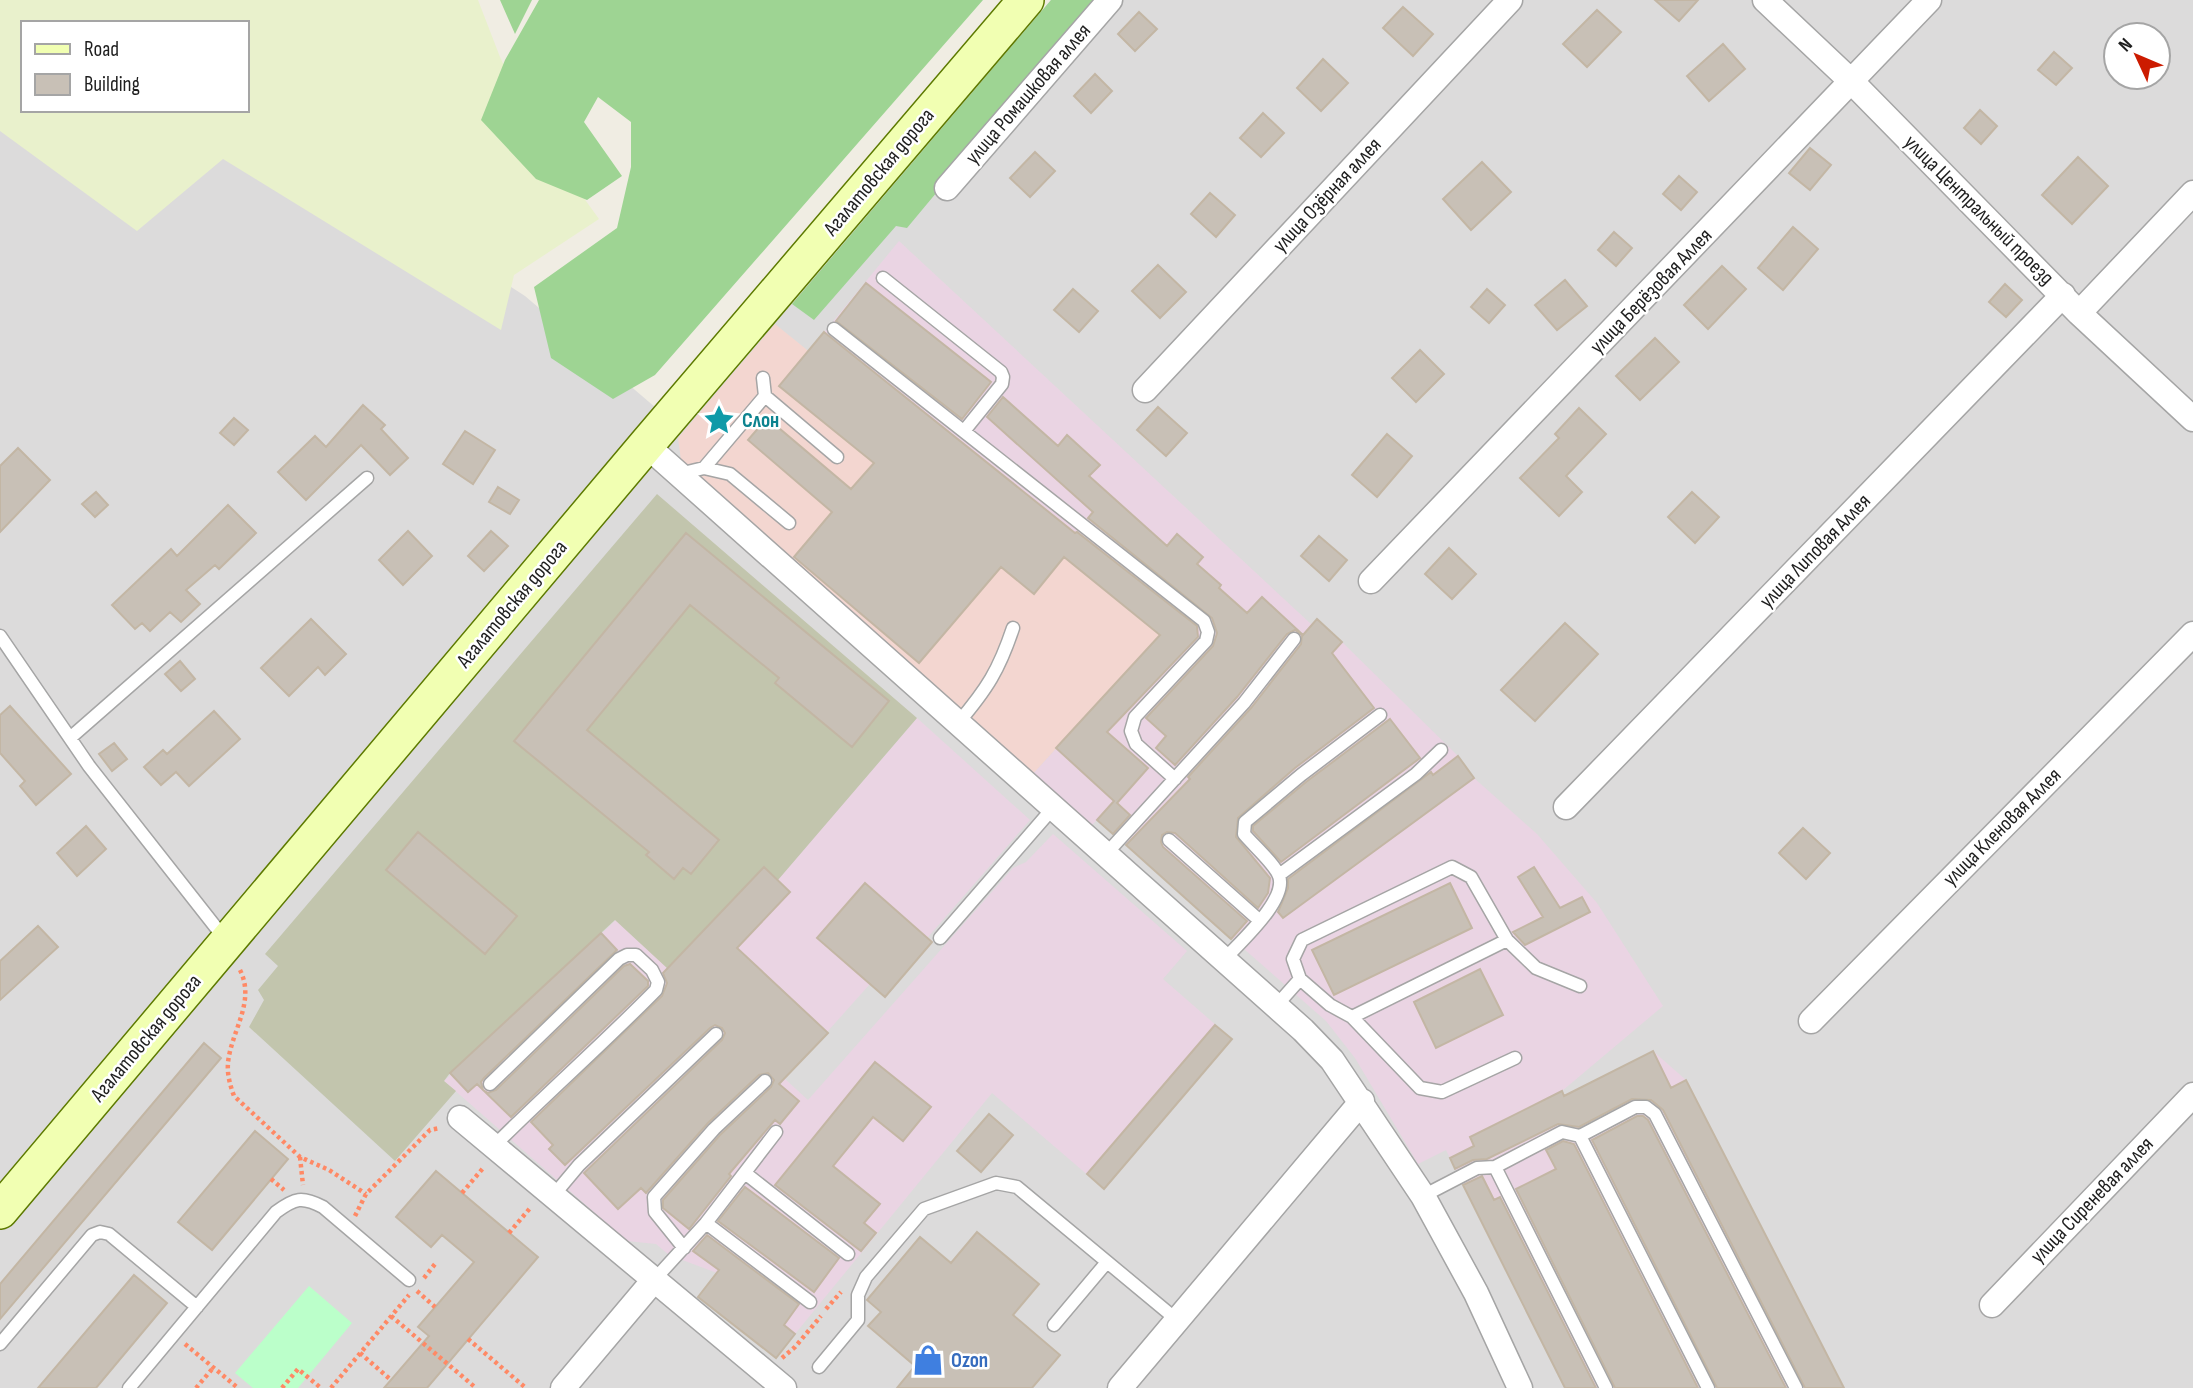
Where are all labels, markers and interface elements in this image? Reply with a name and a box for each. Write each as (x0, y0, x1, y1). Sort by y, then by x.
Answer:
street label: улица Ромашковая аллея (960, 19, 1096, 169)
legend (21, 21, 248, 112)
north arrow (2102, 21, 2172, 91)
text: N (2114, 34, 2138, 57)
text: Road (84, 37, 119, 62)
text: Building (84, 72, 140, 97)
street label: Агалатовская дорога (818, 103, 940, 242)
street label: улица Центральный проезд (1899, 130, 2059, 290)
street label: улица Озёрная аллея (1267, 132, 1387, 258)
street label: улица Берёзовая Аллея (1585, 223, 1717, 359)
place icon: Слон (702, 403, 736, 437)
place label: Слон (742, 408, 779, 433)
street label: улица Липовая Аллея (1754, 489, 1876, 613)
street label: Агалатовская дорога (451, 535, 573, 674)
street label: улица Кленовая Аллея (1938, 763, 2066, 891)
street label: Агалатовская дорога (85, 969, 207, 1108)
street label: улица Сиреневая аллея (2025, 1132, 2159, 1268)
shop icon: Ozon (911, 1343, 945, 1377)
place label: Ozon (951, 1348, 988, 1373)

